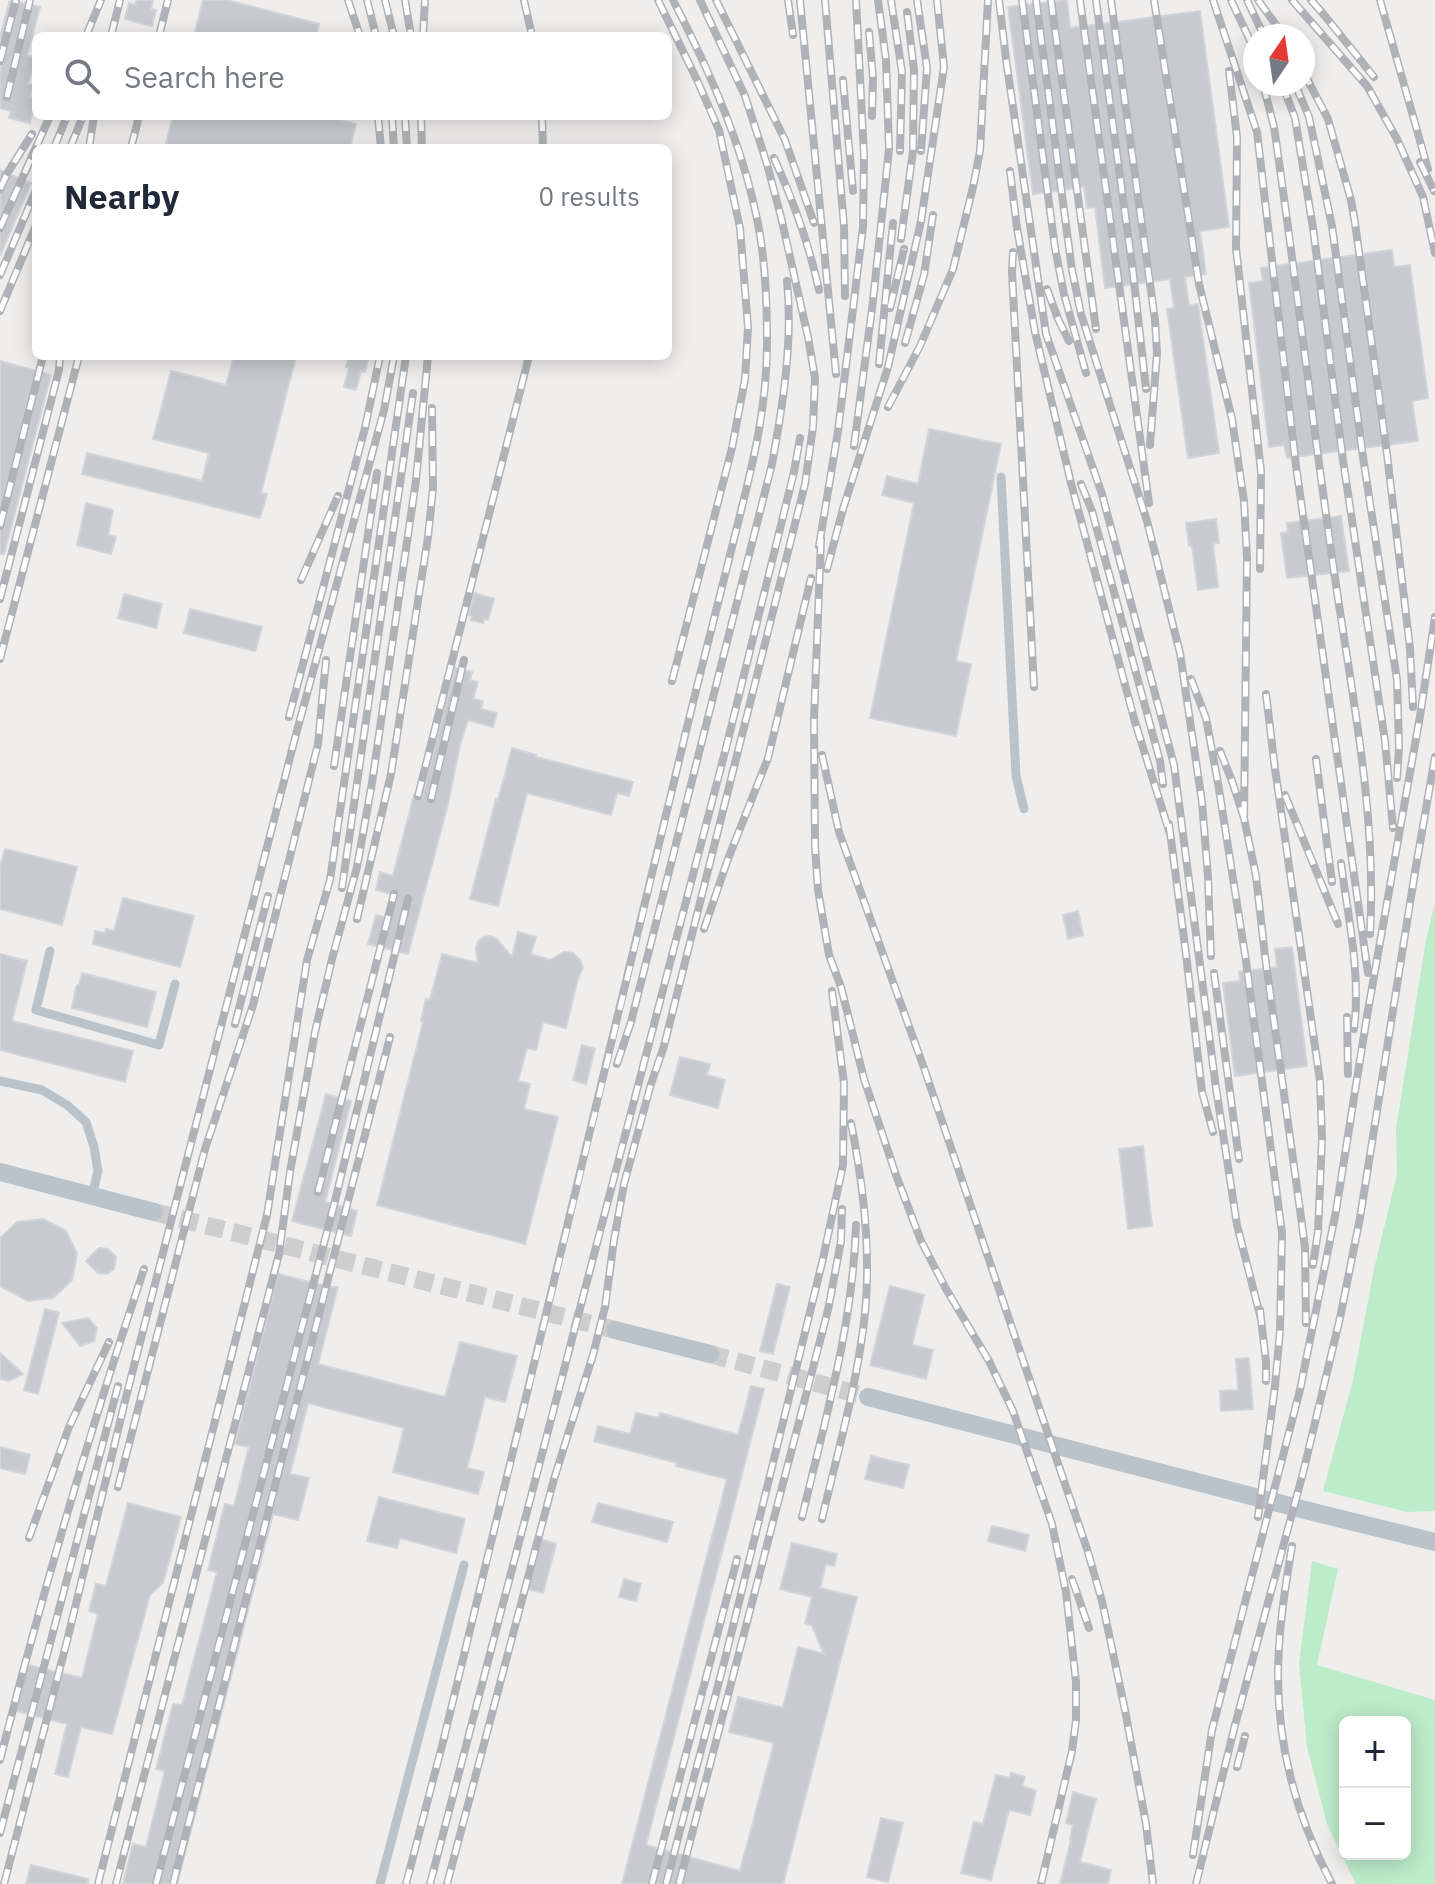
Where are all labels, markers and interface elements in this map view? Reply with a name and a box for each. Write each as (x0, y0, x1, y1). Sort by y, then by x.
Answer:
north arrow (1243, 24, 1315, 96)
search box (32, 32, 672, 120)
icon: search (60, 54, 104, 98)
text: Search here (124, 57, 285, 96)
text: Nearby (64, 174, 179, 218)
text: 0 results (538, 179, 640, 213)
map controls (1339, 1716, 1411, 1860)
button: + (1339, 1716, 1411, 1788)
button: − (1339, 1788, 1411, 1860)

